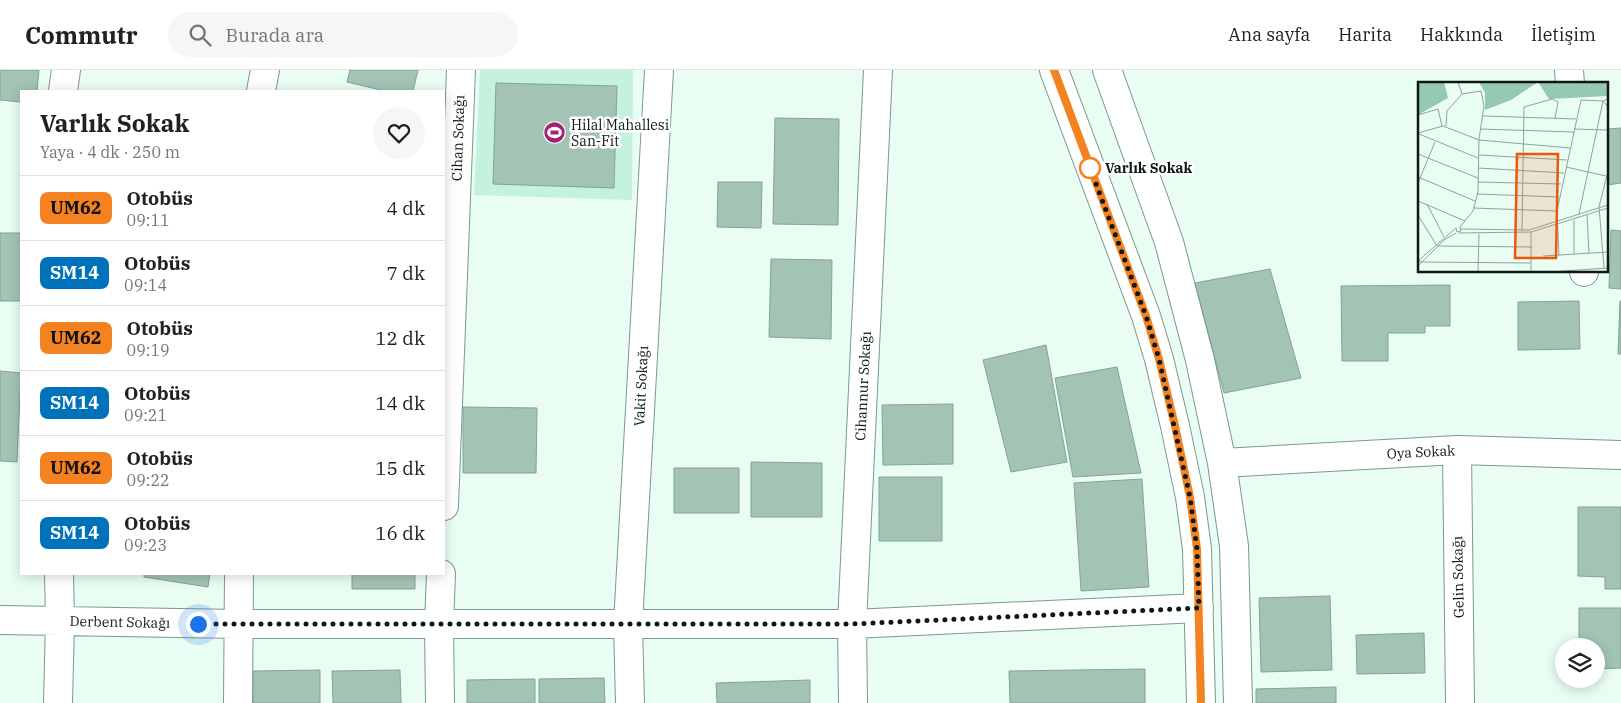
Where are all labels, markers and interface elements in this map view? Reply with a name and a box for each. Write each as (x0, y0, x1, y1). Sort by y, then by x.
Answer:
search box (168, 12, 518, 57)
text: Commutr (25, 19, 138, 51)
icon: search (186, 21, 214, 49)
text: Burada ara (226, 23, 324, 47)
text: Ana sayfa (1228, 23, 1310, 46)
text: Harita (1338, 23, 1392, 46)
text: Hakkında (1420, 23, 1503, 46)
text: İletişim (1531, 23, 1596, 46)
inset map (1418, 82, 1608, 272)
street label: Cihan Sokağı (448, 95, 468, 181)
text: Varlık Sokak (40, 107, 189, 139)
button: heart (373, 107, 425, 159)
place label: Hilal Mahallesi San-Fit (571, 116, 669, 150)
sports icon: Hilal Mahallesi San-Fit (543, 121, 567, 145)
text: Yaya · 4 dk · 250 m (40, 142, 180, 162)
marker: Varlık Sokak (1079, 157, 1101, 179)
place label: Varlık Sokak (1105, 159, 1192, 177)
text: Otobüs (127, 186, 193, 210)
text: UM62 (50, 196, 102, 219)
text: 4 dk (387, 196, 425, 220)
text: 09:11 (127, 210, 170, 230)
text: Otobüs (124, 251, 191, 275)
text: SM14 (50, 261, 99, 284)
text: 7 dk (387, 261, 425, 285)
text: 09:14 (124, 275, 167, 295)
text: Otobüs (127, 316, 193, 340)
text: UM62 (50, 326, 102, 349)
text: 12 dk (375, 326, 425, 350)
street label: Cihannur Sokağı (851, 331, 875, 441)
text: 09:19 (127, 340, 170, 360)
street label: Vakit Sokağı (630, 345, 652, 427)
text: Otobüs (124, 381, 191, 405)
text: SM14 (50, 391, 99, 414)
text: 14 dk (375, 391, 425, 415)
text: 09:21 (124, 405, 167, 425)
street label: Oya Sokak (1386, 441, 1456, 463)
text: Otobüs (127, 446, 193, 470)
text: UM62 (50, 456, 102, 479)
text: 15 dk (375, 456, 425, 480)
text: 09:22 (127, 470, 170, 490)
text: Otobüs (124, 511, 191, 535)
text: SM14 (50, 521, 99, 544)
text: 16 dk (375, 521, 425, 545)
text: 09:23 (124, 535, 167, 555)
street label: Gelin Sokağı (1448, 536, 1468, 618)
street label: Derbent Sokağı (69, 612, 171, 632)
your location (186, 612, 211, 637)
map controls (1555, 638, 1605, 688)
button: layers (1555, 638, 1605, 688)

